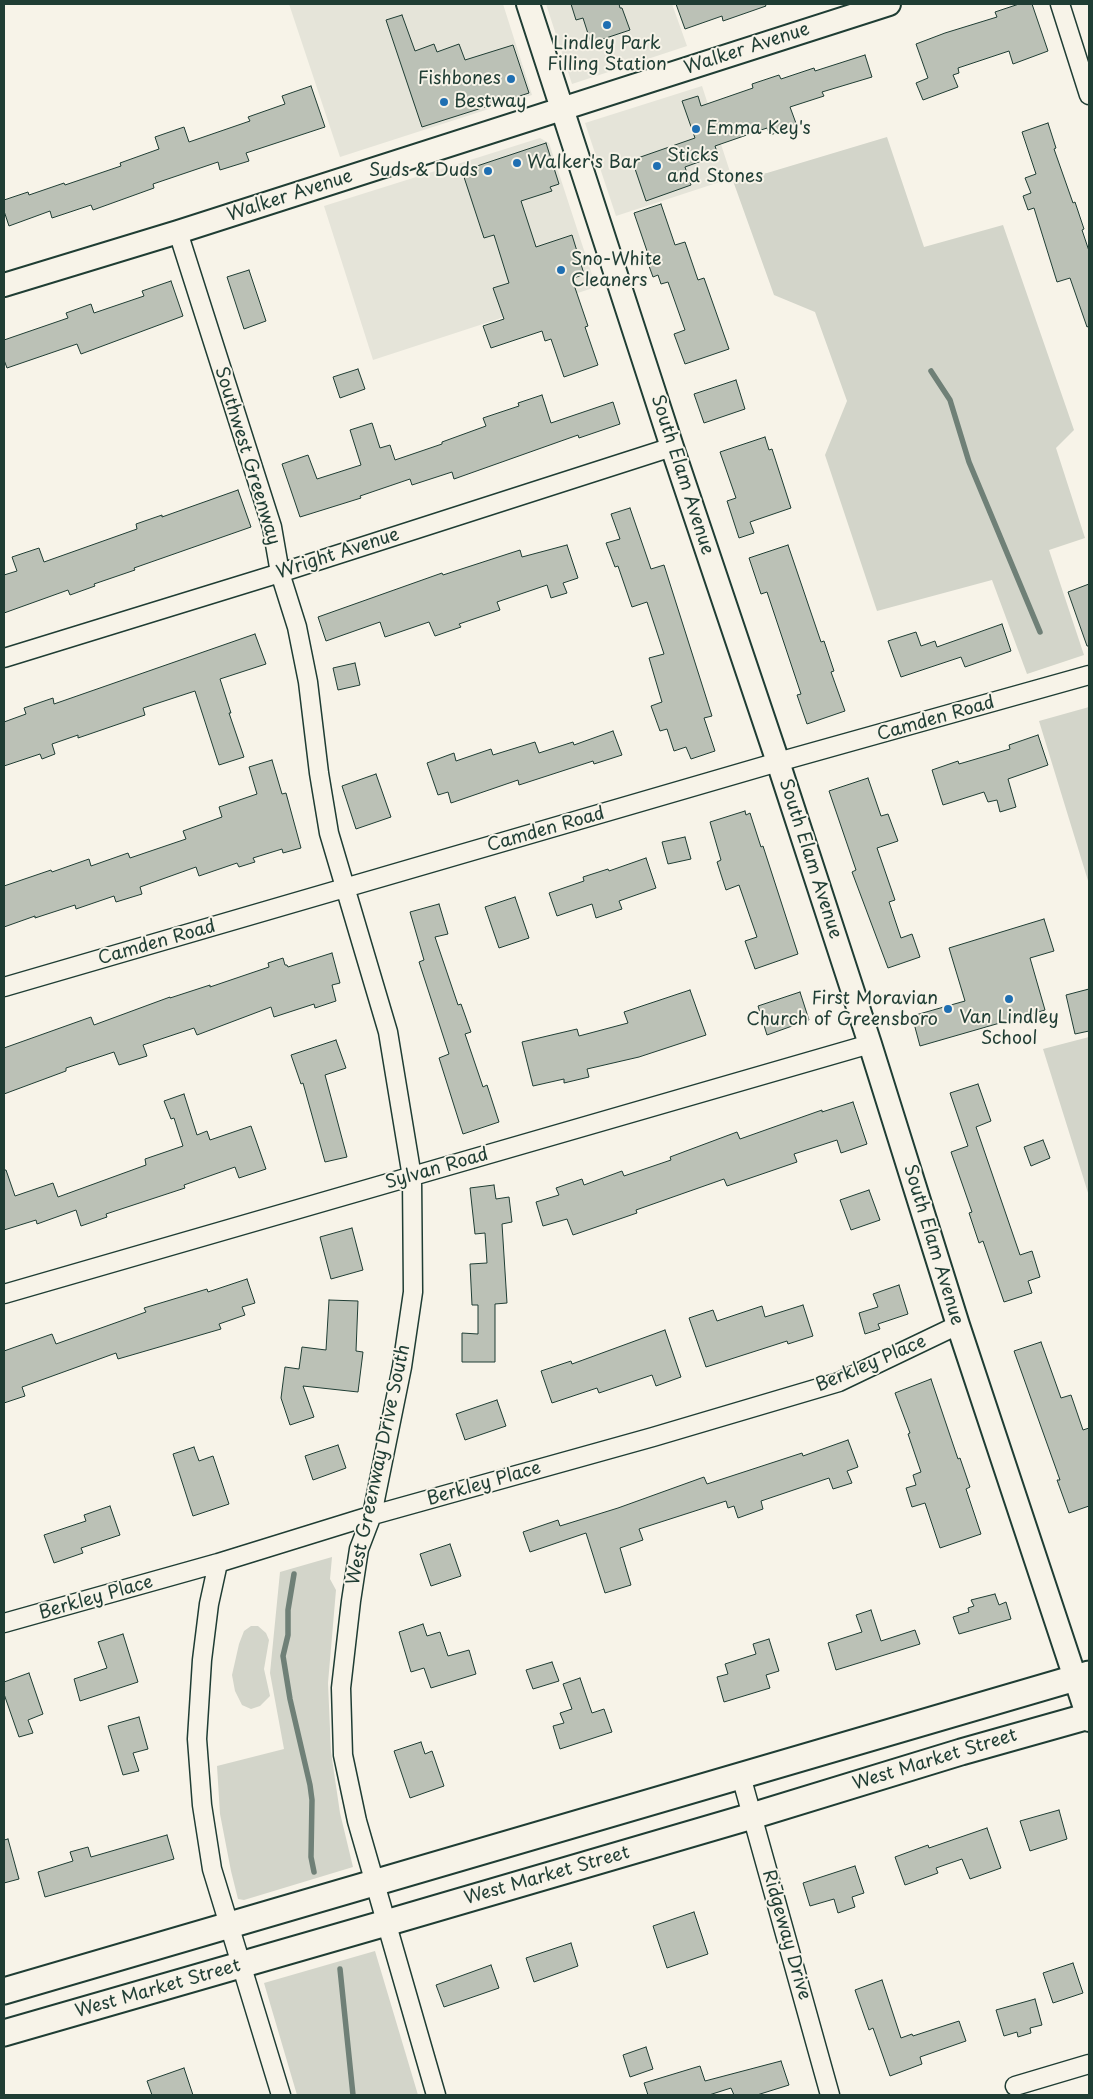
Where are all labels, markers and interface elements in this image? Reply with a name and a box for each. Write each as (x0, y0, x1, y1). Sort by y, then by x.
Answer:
marker: Lindley Park Filling Station (601, 19, 613, 31)
street label: Walker Avenue (682, 19, 812, 79)
place label: Lindley Park Filling Station (547, 33, 667, 76)
place label: Fishbones (418, 68, 501, 90)
marker: Fishbones (505, 73, 517, 85)
place label: Bestway (454, 91, 526, 113)
marker: Bestway (438, 96, 450, 108)
place label: Emma Key's (706, 118, 811, 140)
marker: Emma Key's (690, 123, 702, 135)
place label: Sticks and Stones (667, 145, 763, 188)
place label: Walker's Bar (527, 152, 640, 174)
marker: Walker's Bar (511, 157, 523, 169)
place label: Suds & Duds (369, 160, 478, 182)
marker: Sticks and Stones (651, 160, 663, 172)
marker: Suds & Duds (482, 165, 494, 177)
street label: Walker Avenue (225, 166, 355, 226)
place label: Sno-White Cleaners (571, 249, 661, 292)
marker: Sno-White Cleaners (555, 264, 567, 276)
street label: Southwest Greenway (210, 364, 284, 548)
street label: South Elam Avenue (646, 392, 718, 558)
street label: Wright Avenue (274, 524, 402, 584)
street label: Camden Road (875, 692, 997, 746)
street label: South Elam Avenue (774, 776, 846, 942)
street label: Camden Road (485, 803, 607, 857)
street label: Camden Road (96, 916, 218, 970)
place label: First Moravian Church of Greensboro (746, 988, 938, 1030)
marker: Van Lindley School (1003, 993, 1015, 1005)
marker: First Moravian Church of Greensboro (942, 1003, 954, 1015)
place label: Van Lindley School (959, 1007, 1059, 1050)
street label: Sylvan Road (383, 1144, 491, 1194)
street label: South Elam Avenue (898, 1162, 968, 1328)
street label: Berkley Place (813, 1331, 929, 1397)
street label: West Greenway Drive South (343, 1343, 415, 1587)
street label: Berkley Place (424, 1457, 544, 1511)
street label: Berkley Place (36, 1571, 156, 1625)
street label: West Market Street (850, 1725, 1020, 1795)
street label: West Market Street (462, 1842, 632, 1910)
street label: Ridgeway Drive (757, 1867, 815, 2003)
street label: West Market Street (73, 1955, 243, 2023)

